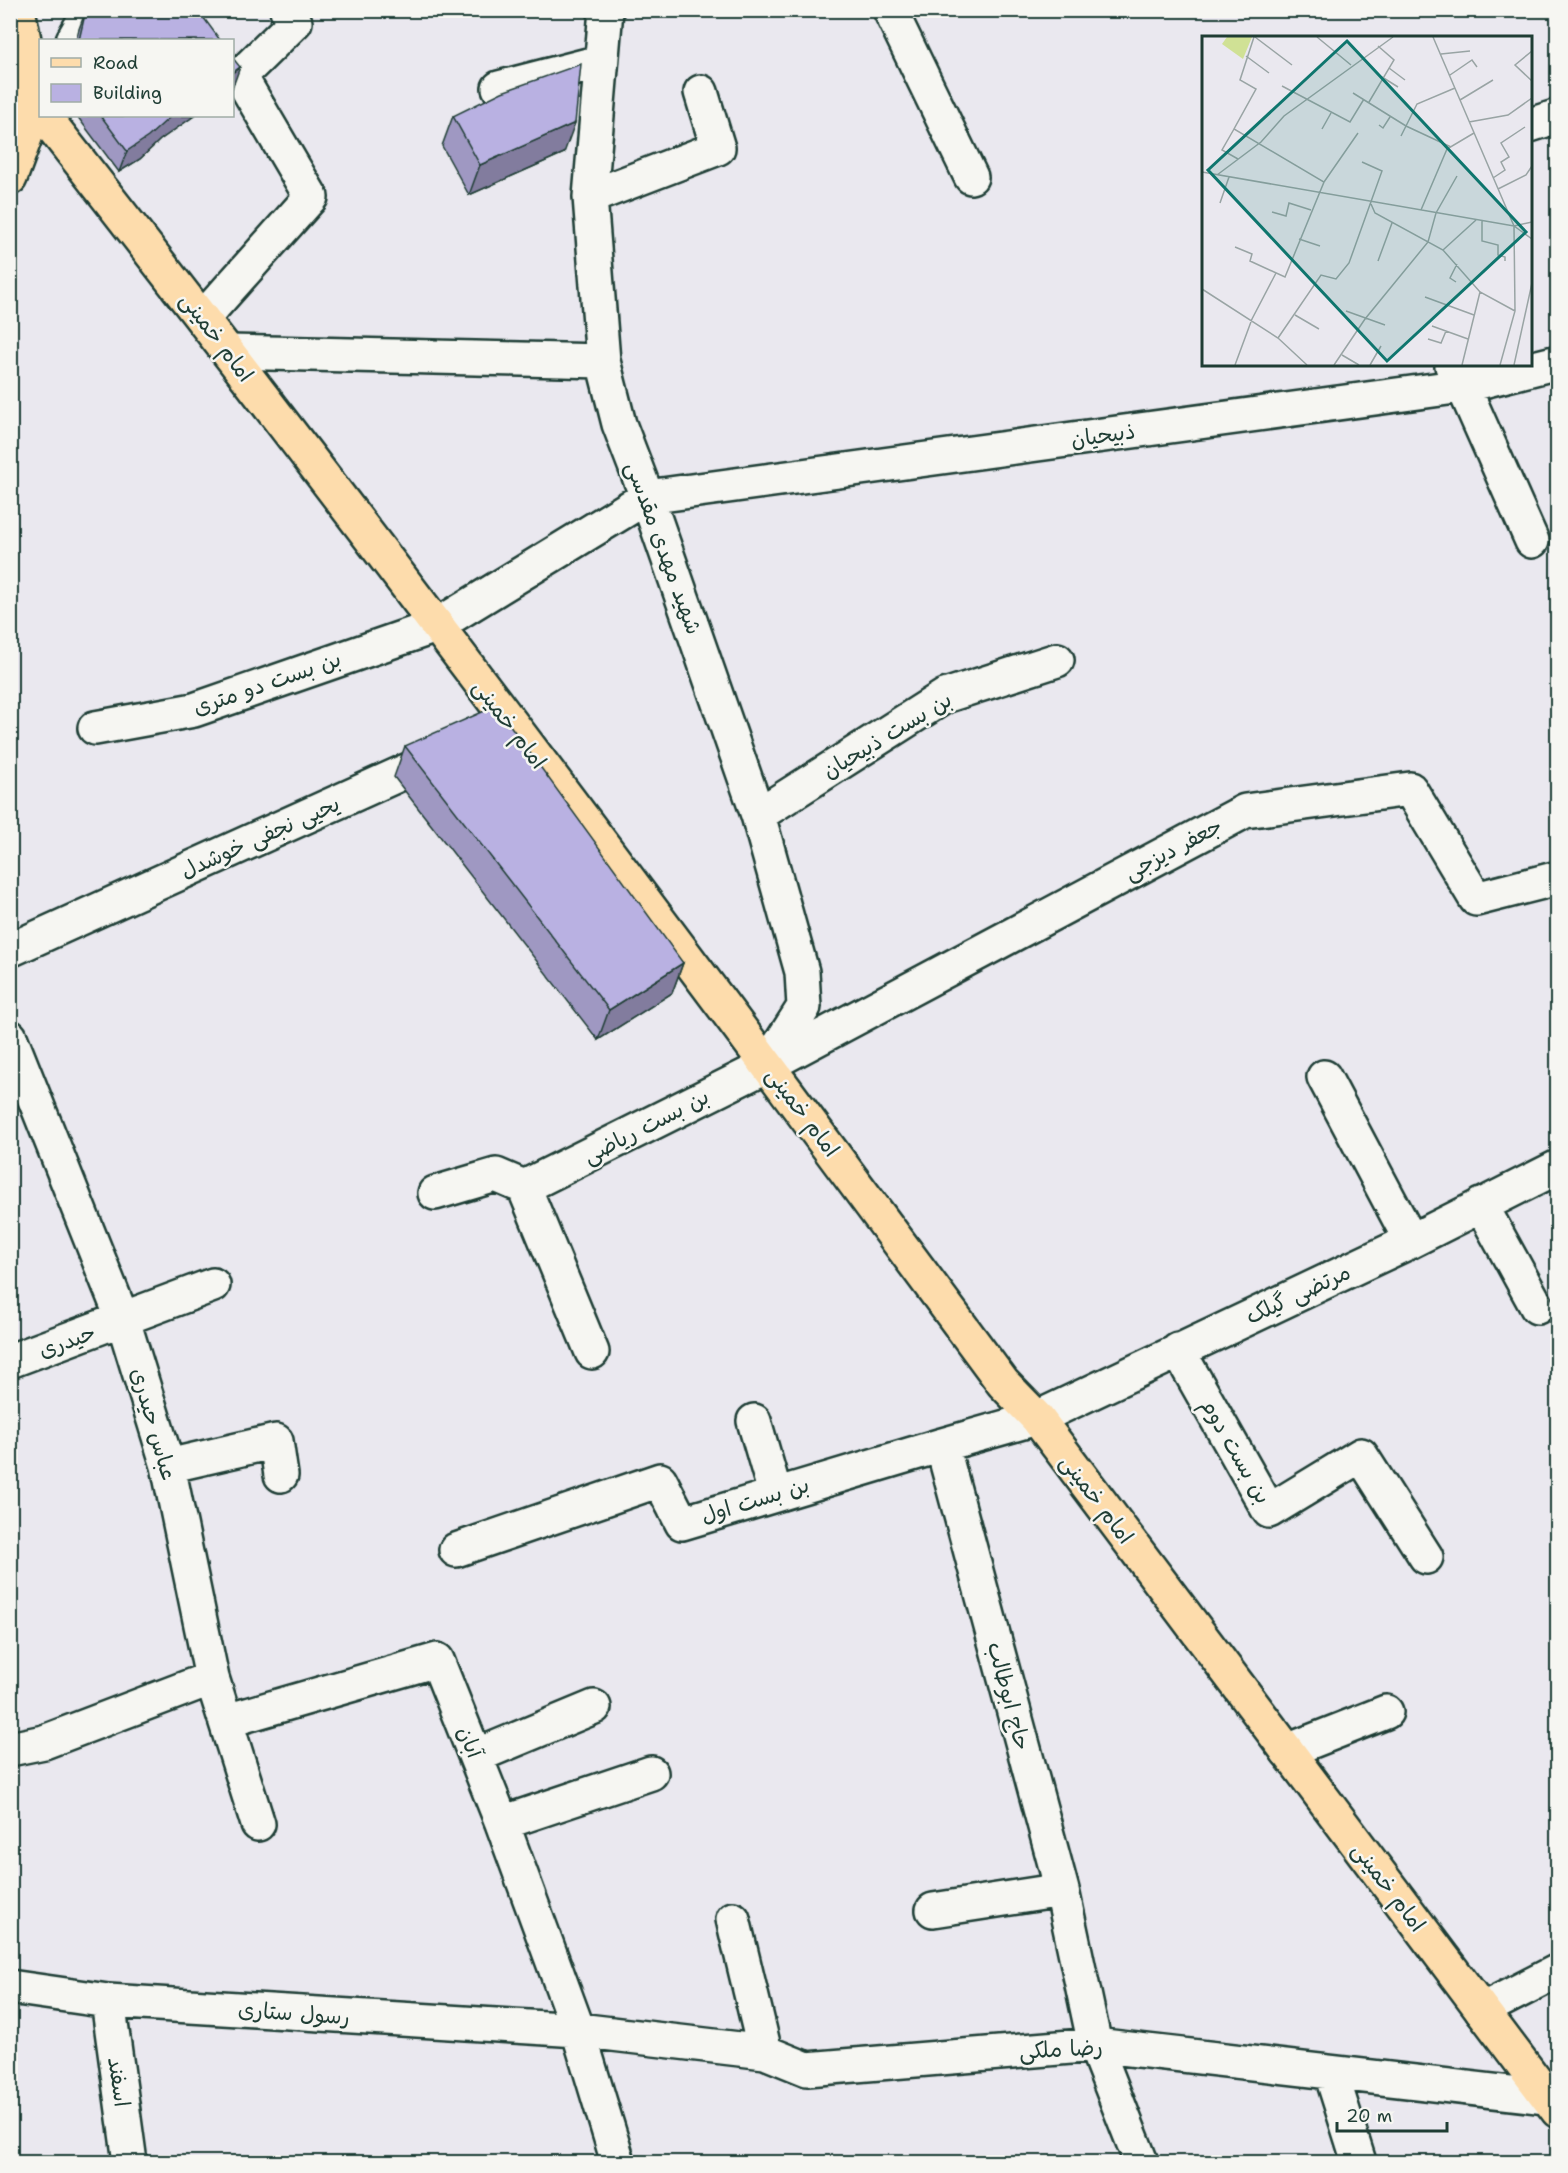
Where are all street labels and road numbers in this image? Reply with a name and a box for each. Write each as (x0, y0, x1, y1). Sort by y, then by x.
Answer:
street label: امام خمینی (172, 286, 260, 389)
street label: ذبیحیان (1069, 416, 1137, 454)
street label: شهید مهدی مقدسی (619, 458, 709, 638)
street label: بن بست دو متری (189, 644, 345, 722)
street label: امام خمینی (465, 673, 553, 776)
street label: بن بست ذبیحیان (817, 685, 957, 785)
street label: یحیی نجفی خوشدل (176, 789, 344, 885)
street label: جعفر دیزجی (1119, 811, 1227, 887)
street label: امام خمینی (758, 1061, 846, 1164)
street label: بن بست ریاضی (578, 1082, 714, 1170)
street label: مرتضی گیلک (1241, 1257, 1355, 1331)
street label: حیدری (34, 1317, 100, 1365)
street label: عباس حیدری (124, 1364, 184, 1484)
street label: بن بست دوم (1192, 1393, 1278, 1510)
street label: امام خمینی (1052, 1448, 1140, 1551)
street label: بن بست اول (697, 1470, 813, 1530)
street label: حاج ابوطالب (981, 1639, 1037, 1753)
street label: آبان (451, 1722, 490, 1764)
street label: امام خمینی (1344, 1836, 1432, 1939)
street label: رسول ستاری (237, 1995, 351, 2031)
street label: رضا ملکی (1018, 2032, 1104, 2066)
street label: اسفند (101, 2055, 137, 2109)

